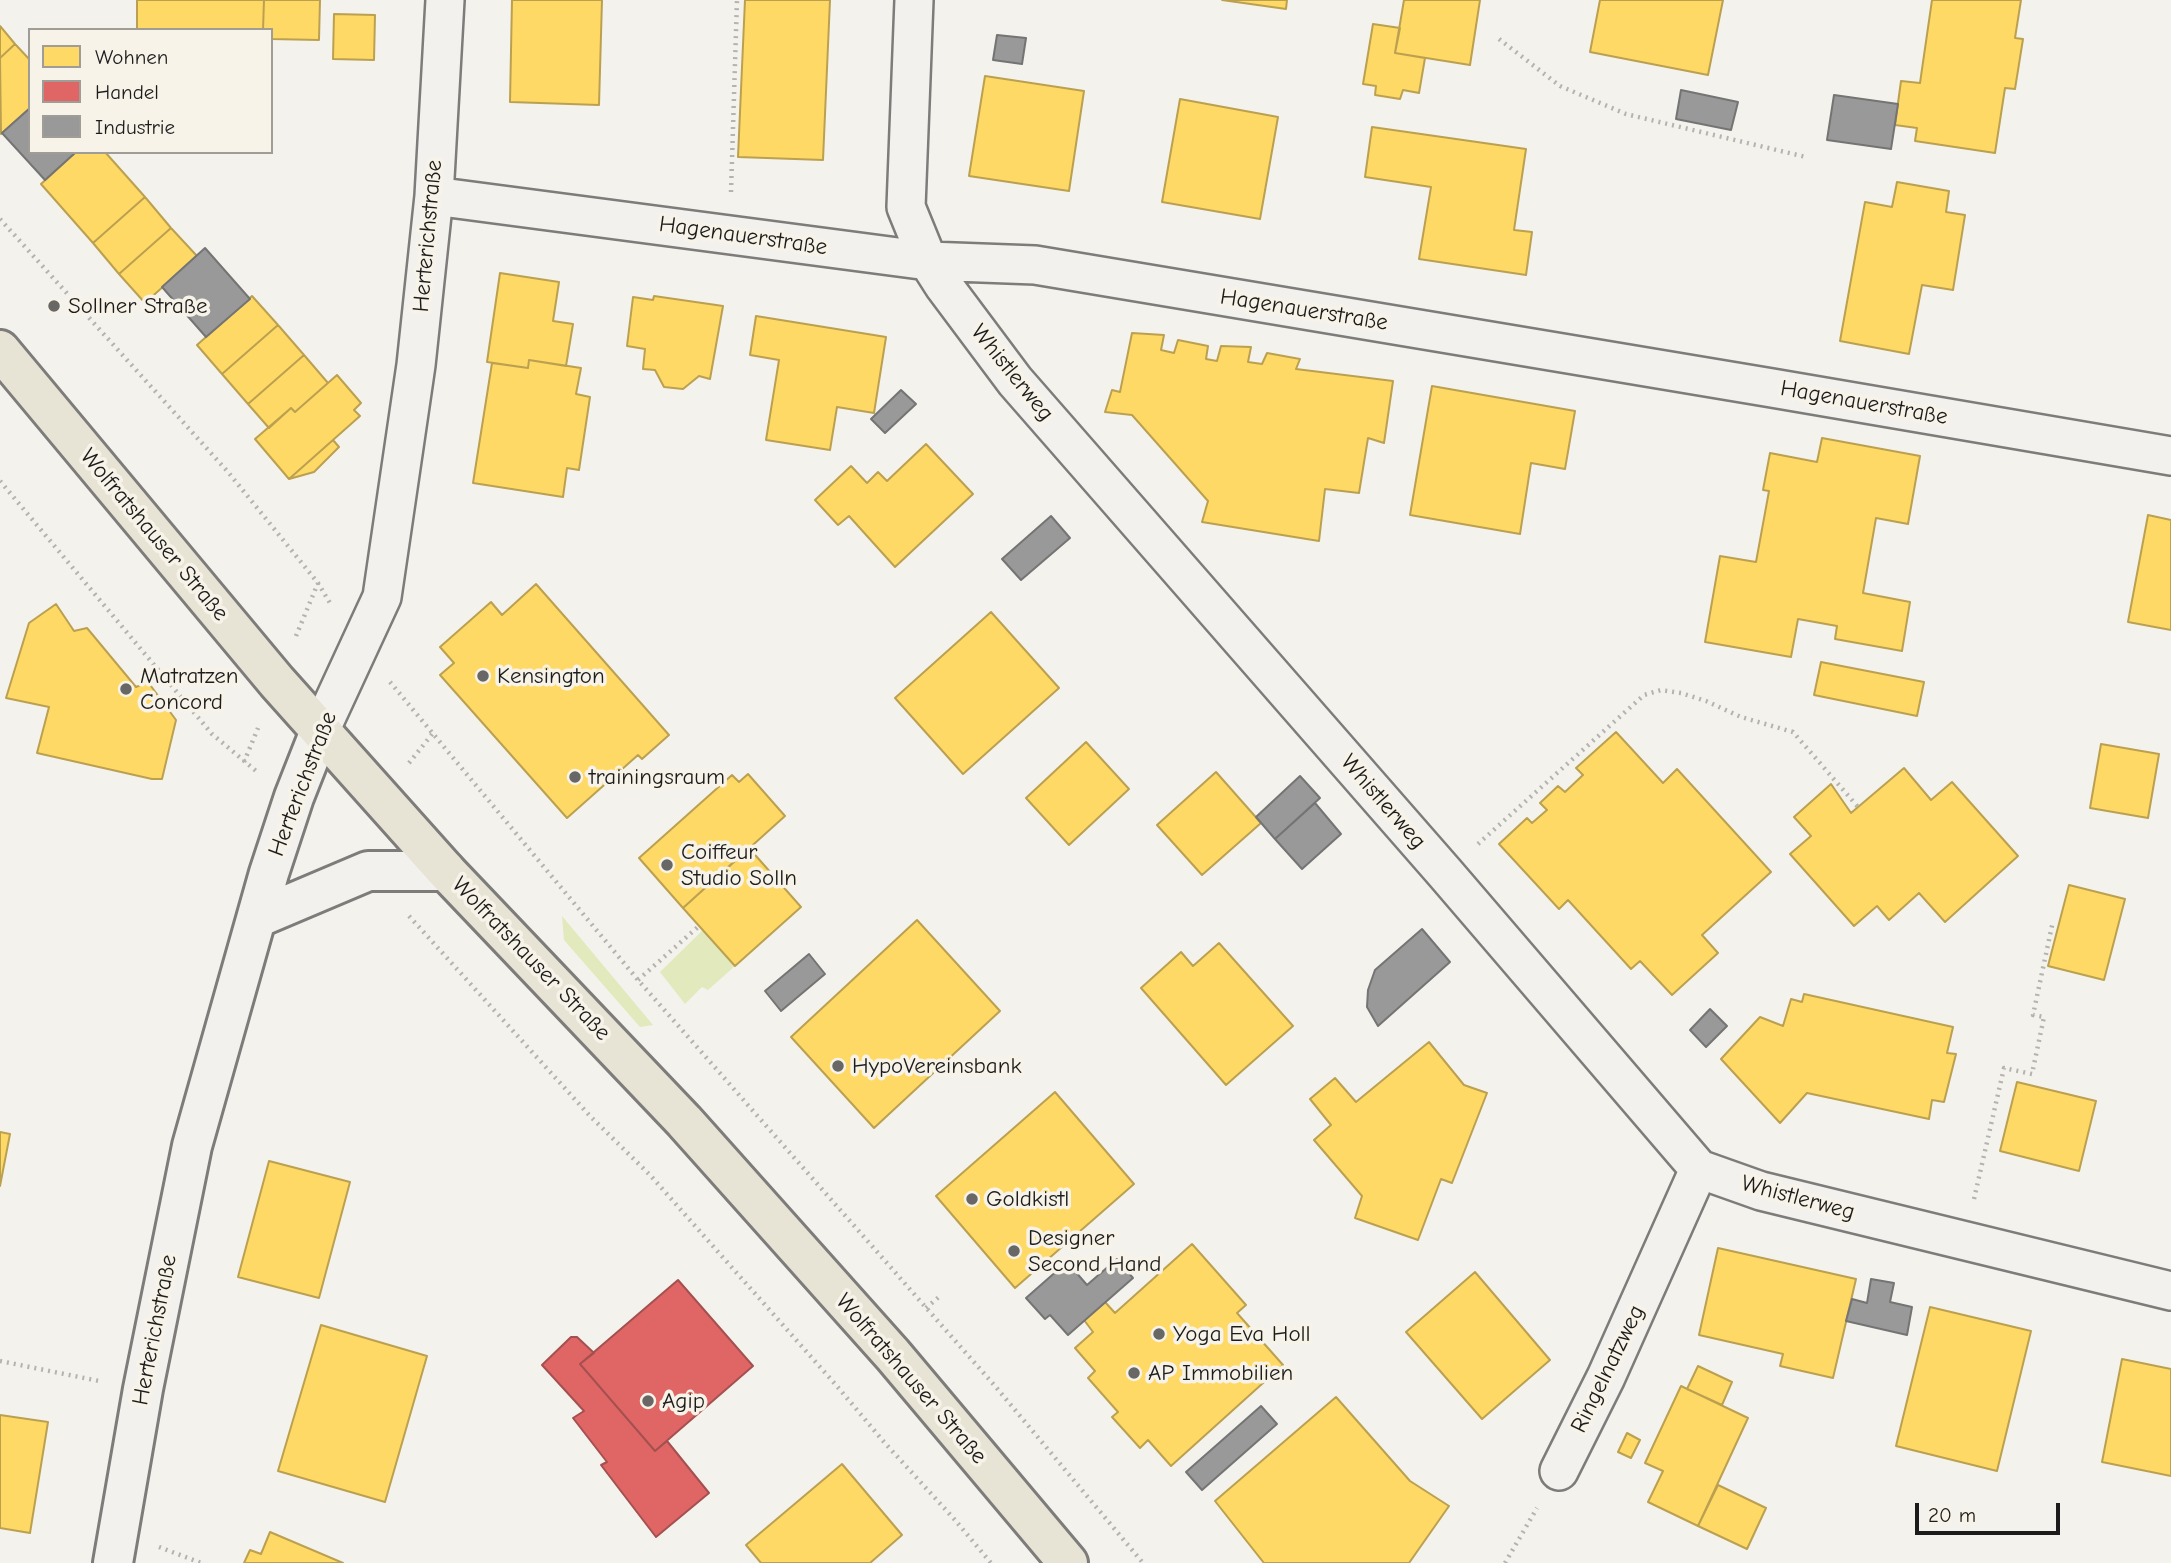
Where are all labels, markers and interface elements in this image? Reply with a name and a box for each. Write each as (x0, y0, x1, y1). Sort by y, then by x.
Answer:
legend (28, 28, 273, 154)
text: Wohnen (95, 45, 168, 69)
text: Handel (95, 80, 159, 104)
text: Industrie (95, 115, 175, 139)
street label: Herterichstraße (408, 159, 448, 313)
street label: Hagenauerstraße (657, 211, 829, 261)
street label: Hagenauerstraße (1218, 283, 1390, 337)
place label: Sollner Straße (68, 292, 207, 320)
marker: Sollner Straße (46, 298, 62, 314)
street label: Whistlerweg (965, 319, 1059, 427)
street label: Hagenauerstraße (1778, 375, 1950, 431)
street label: Wolfratshauser Straße (74, 443, 234, 627)
place label: Matratzen Concord (140, 662, 239, 716)
place label: Kensington (497, 662, 605, 690)
marker: Kensington (475, 668, 491, 684)
marker: Matratzen Concord (118, 681, 134, 697)
street label: Herterichstraße (263, 708, 343, 860)
street label: Whistlerweg (1334, 749, 1432, 855)
place label: trainingsraum (589, 763, 725, 791)
marker: trainingsraum (567, 769, 583, 785)
place label: Coiffeur Studio Solln (681, 838, 797, 892)
marker: Coiffeur Studio Solln (659, 857, 675, 873)
street label: Wolfratshauser Straße (446, 872, 616, 1046)
place label: HypoVereinsbank (852, 1052, 1022, 1080)
marker: HypoVereinsbank (830, 1058, 846, 1074)
street label: Whistlerweg (1738, 1170, 1858, 1226)
place label: Goldkistl (986, 1185, 1069, 1213)
marker: Goldkistl (964, 1191, 980, 1207)
place label: Designer Second Hand (1028, 1224, 1161, 1278)
marker: Designer Second Hand (1006, 1243, 1022, 1259)
street label: Herterichstraße (127, 1252, 183, 1408)
street label: Wolfratshauser Straße (830, 1288, 992, 1470)
street label: Ringelnatzweg (1565, 1301, 1651, 1437)
place label: Yoga Eva Holl (1173, 1320, 1311, 1348)
marker: Yoga Eva Holl (1151, 1326, 1167, 1342)
place label: AP Immobilien (1148, 1359, 1293, 1387)
marker: AP Immobilien (1126, 1365, 1142, 1381)
place label: Agip (662, 1387, 705, 1415)
marker: Agip (640, 1393, 656, 1409)
scale bar (1919, 1490, 2064, 1534)
text: 20 m (1928, 1503, 1976, 1527)

